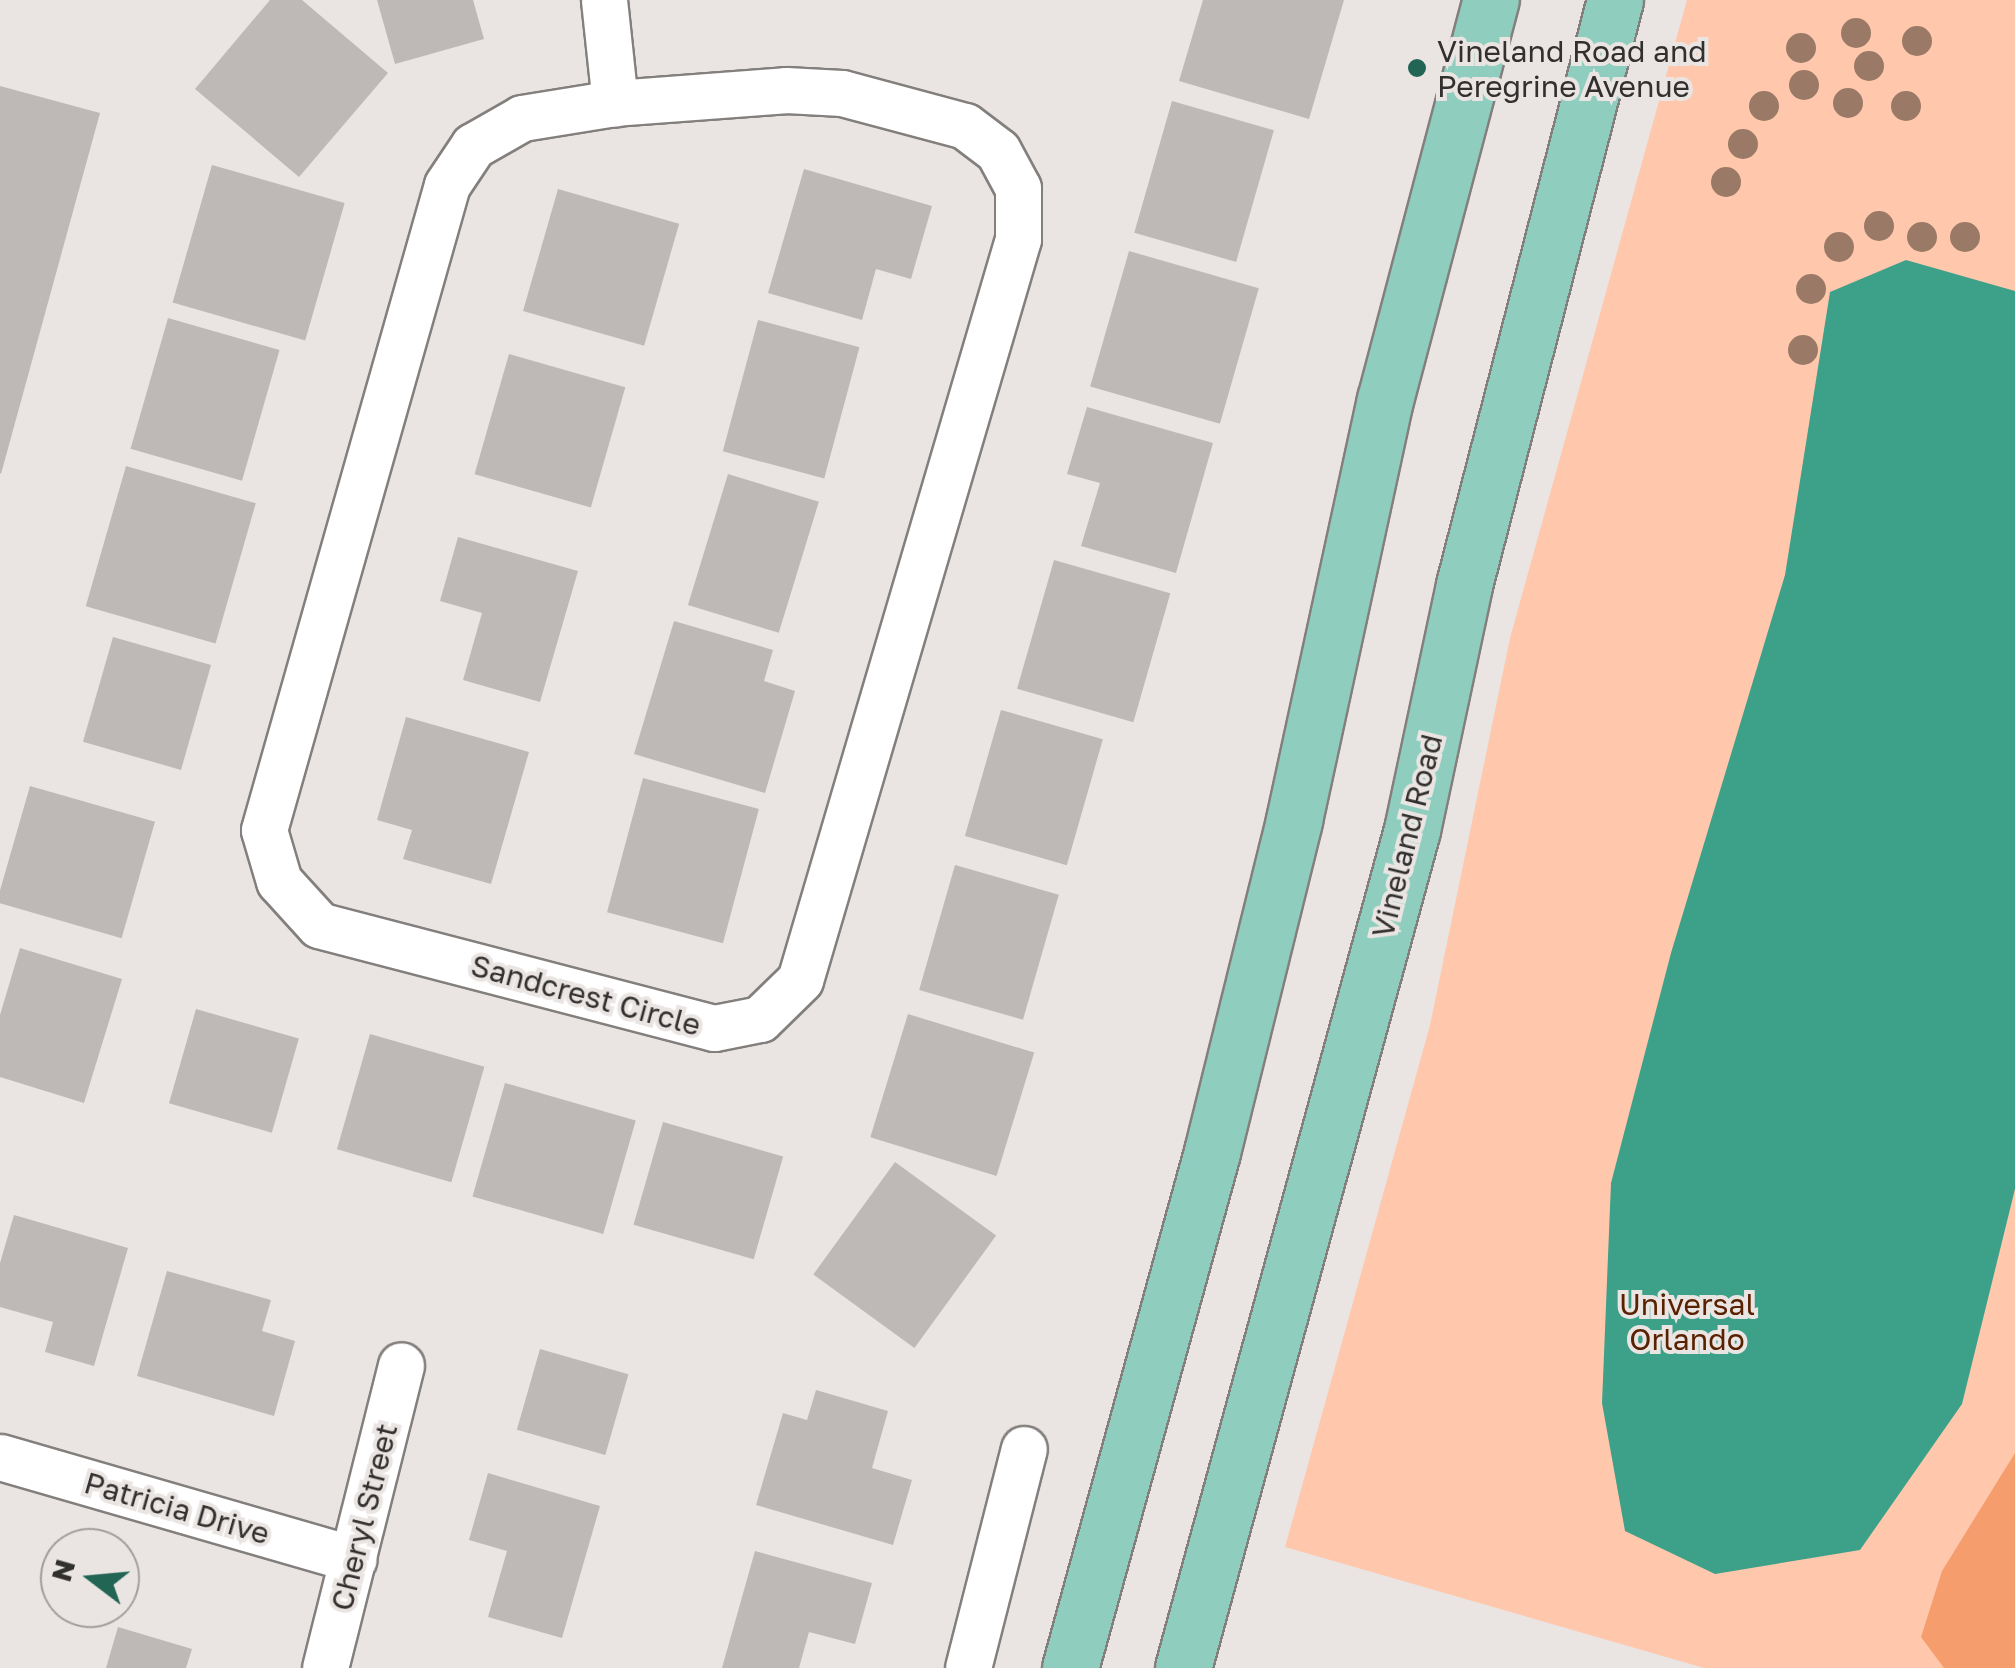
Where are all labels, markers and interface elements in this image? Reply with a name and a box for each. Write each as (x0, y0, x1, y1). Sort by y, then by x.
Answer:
place label: Vineland Road and Peregrine Avenue (1437, 33, 1707, 104)
marker: Vineland Road and Peregrine Avenue (1406, 57, 1428, 79)
street label: Vineland Road (1364, 731, 1450, 941)
street label: Sandcrest Circle (467, 947, 705, 1043)
park label: Universal Orlando (1619, 1286, 1755, 1356)
street label: Cheryl Street (323, 1420, 405, 1614)
street label: Patricia Drive (80, 1464, 274, 1552)
north arrow (40, 1528, 140, 1628)
text: N (44, 1555, 81, 1585)

